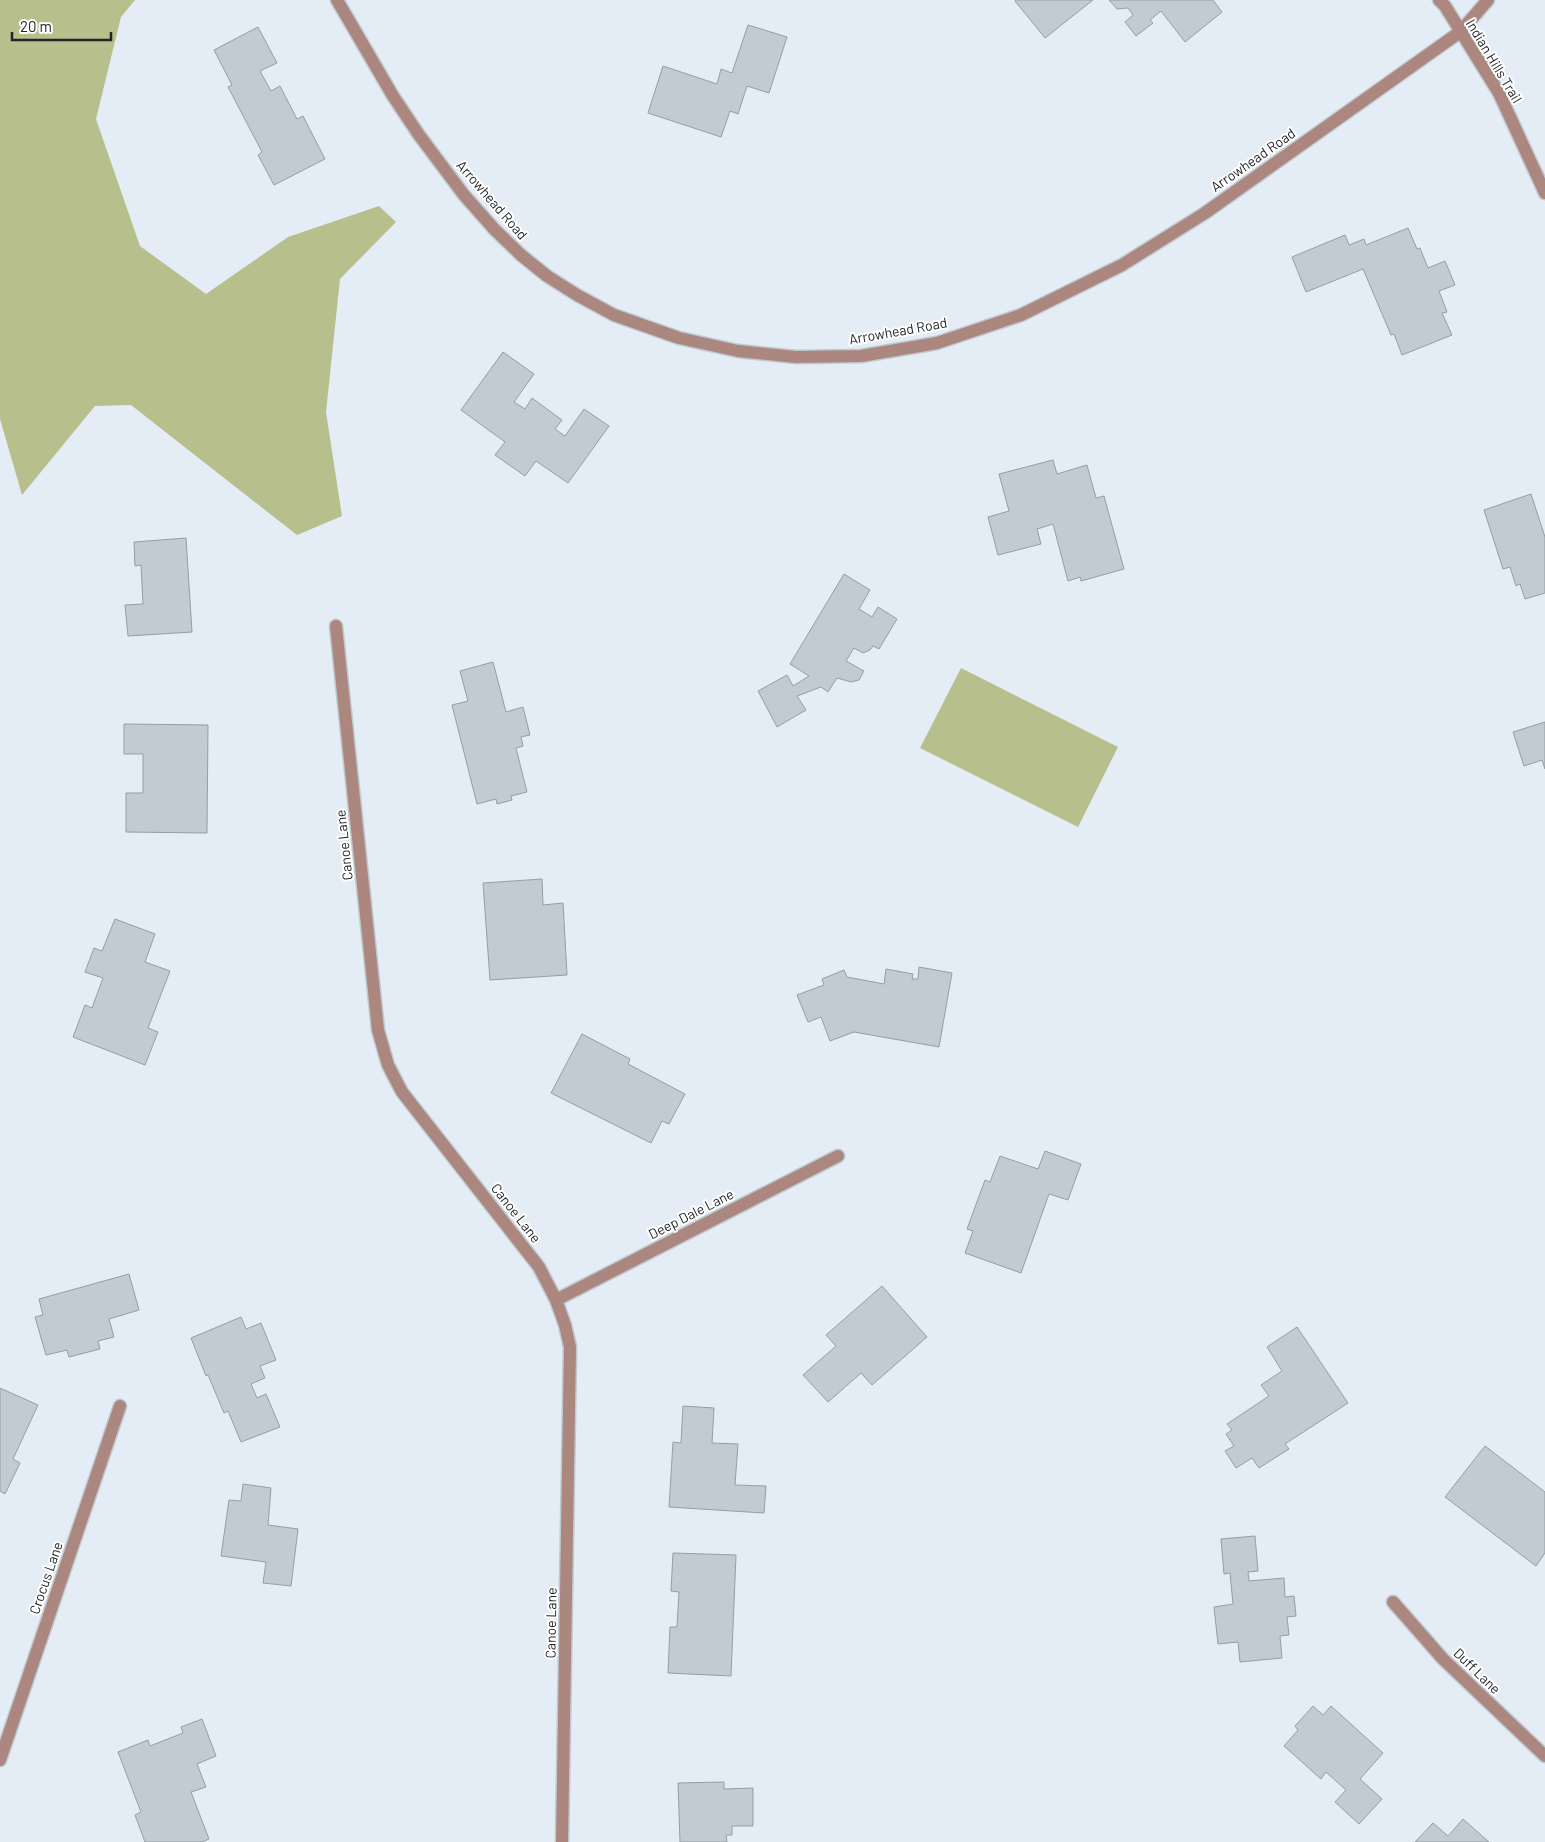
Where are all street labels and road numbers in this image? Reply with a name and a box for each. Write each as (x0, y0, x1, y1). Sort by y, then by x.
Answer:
street label: Indian Hills Trail (1463, 16, 1526, 106)
street label: Arrowhead Road (1207, 124, 1298, 195)
street label: Arrowhead Road (453, 157, 531, 243)
street label: Arrowhead Road (847, 314, 948, 348)
street label: Canoe Lane (331, 809, 356, 881)
street label: Canoe Lane (488, 1180, 545, 1246)
street label: Deep Dale Lane (645, 1185, 736, 1242)
street label: Crocus Lane (25, 1539, 66, 1616)
street label: Canoe Lane (541, 1587, 560, 1659)
street label: Duff Lane (1450, 1644, 1504, 1697)

